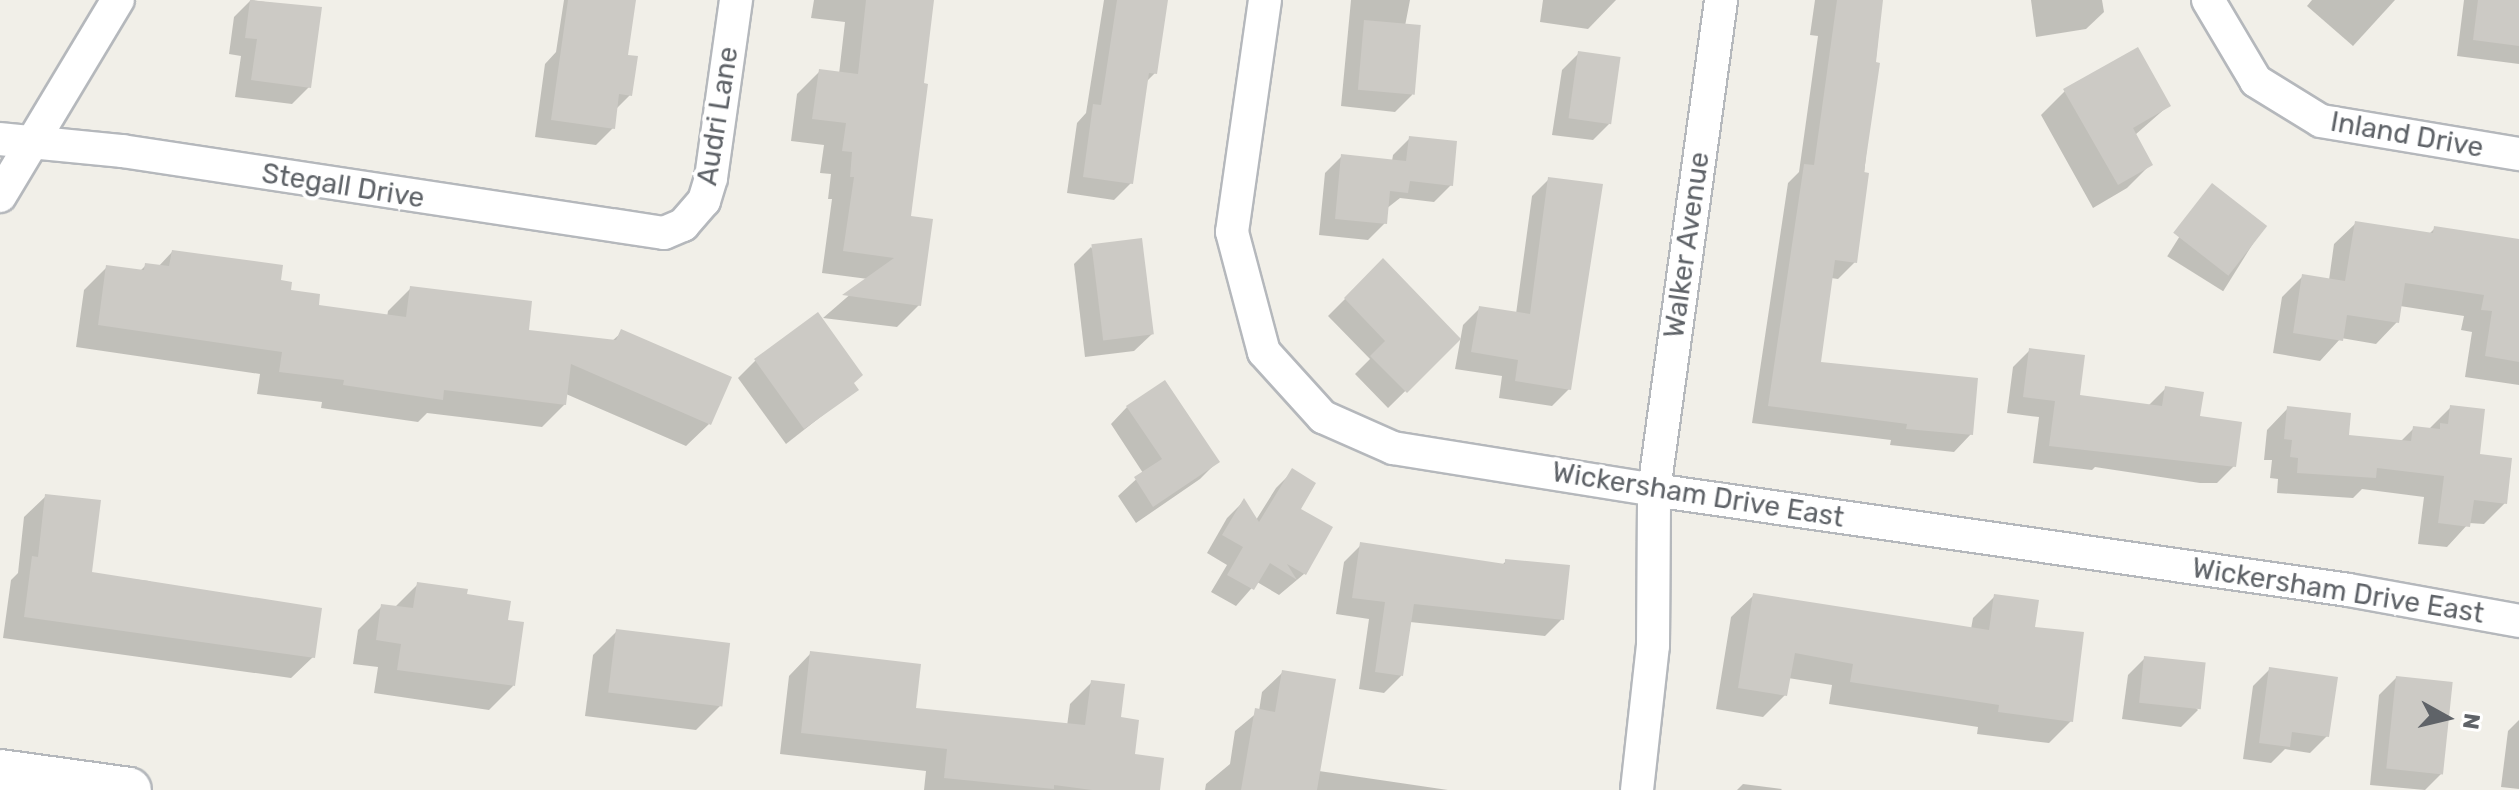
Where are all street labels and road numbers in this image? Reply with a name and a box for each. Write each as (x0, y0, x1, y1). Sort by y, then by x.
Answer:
street label: Audri Lane (690, 44, 746, 188)
street label: Inland Drive (2328, 105, 2486, 165)
street label: Walker Avenue (1657, 149, 1717, 341)
street label: Stegall Drive (259, 157, 427, 215)
street label: Wickersham Drive East (1550, 455, 1846, 535)
street label: Wickersham Drive East (2190, 551, 2486, 631)

